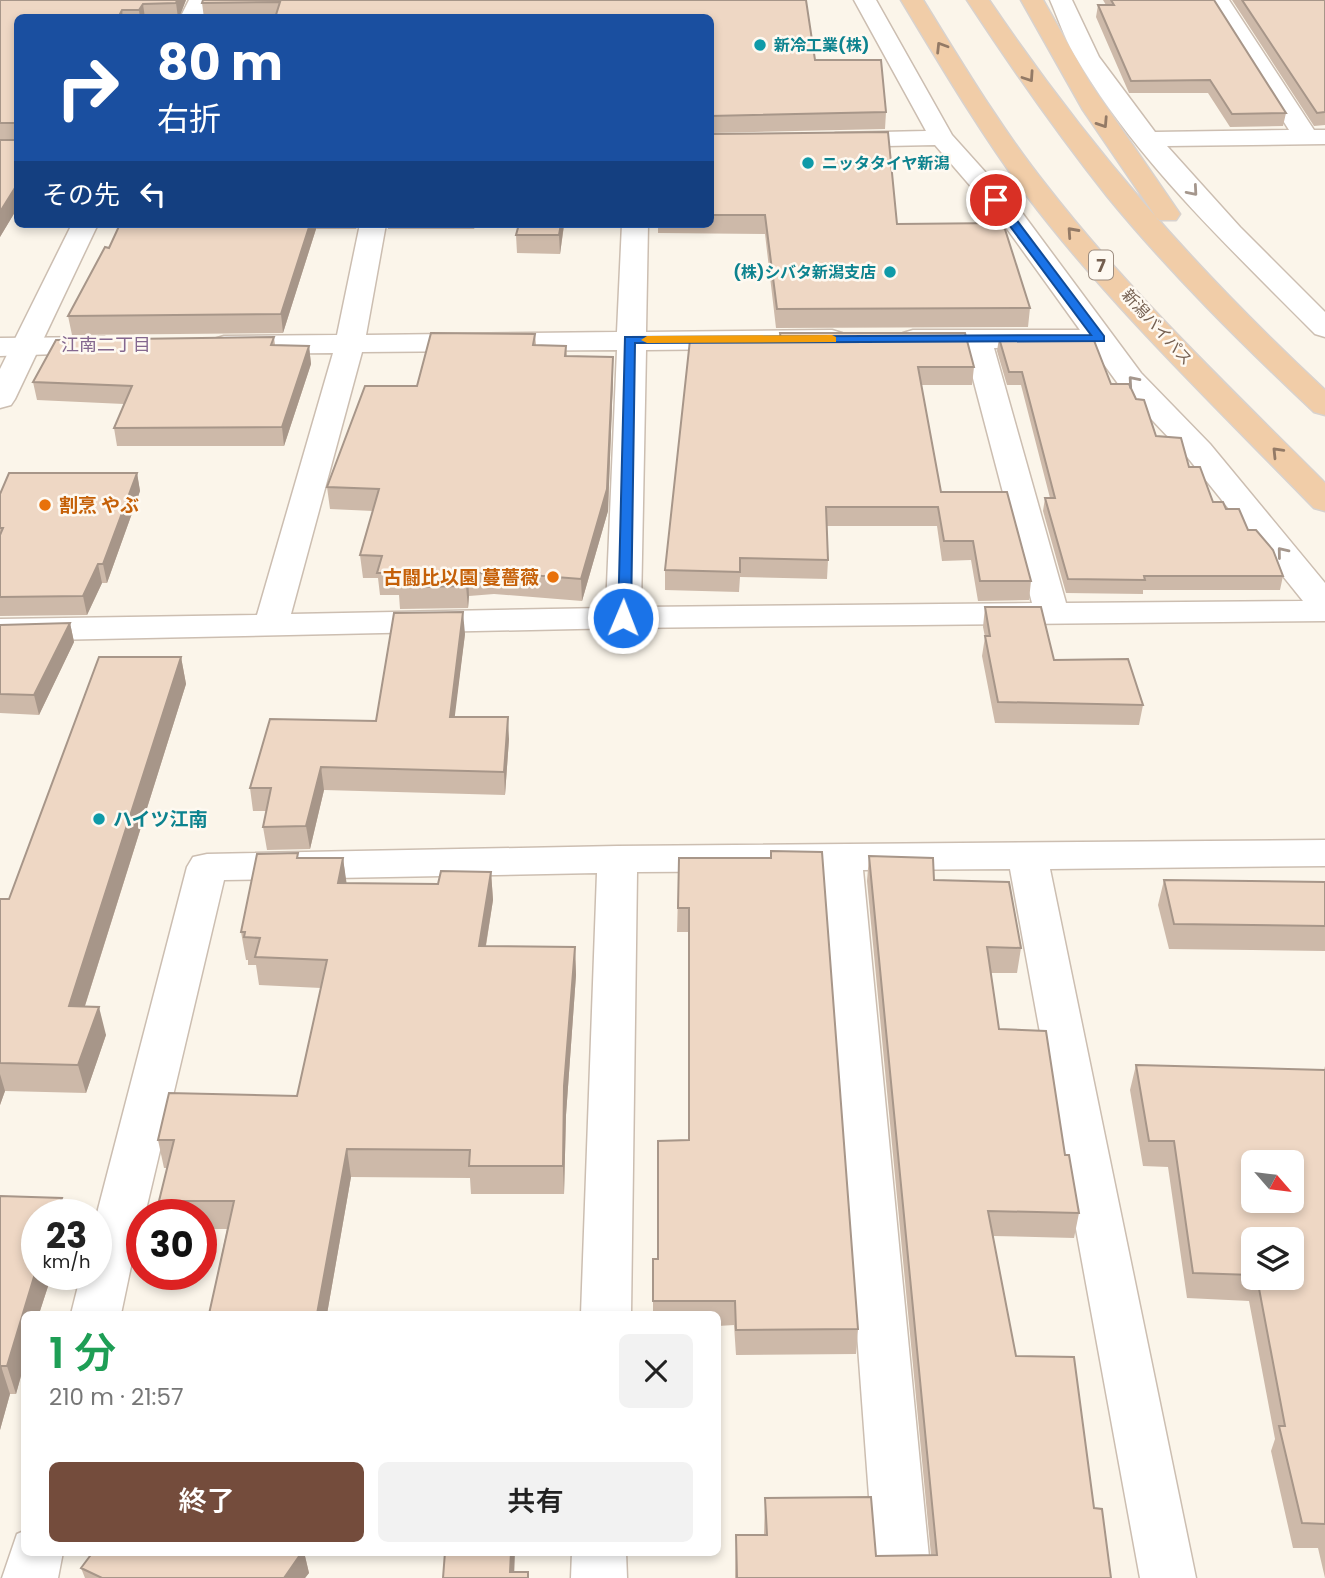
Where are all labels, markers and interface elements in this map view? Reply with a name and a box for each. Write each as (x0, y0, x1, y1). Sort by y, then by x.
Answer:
text: 80 m (157, 29, 283, 97)
place label: 新冷工業(株) (774, 34, 869, 57)
marker: 新冷工業(株) (752, 37, 768, 53)
one-way arrow (936, 41, 949, 54)
icon: right (42, 42, 133, 133)
one-way arrow (1021, 70, 1034, 83)
text: 右折 (157, 96, 221, 141)
one-way arrow (1095, 115, 1108, 128)
place label: ニッタタイヤ新潟 (822, 152, 950, 175)
marker: ニッタタイヤ新潟 (800, 155, 816, 171)
pin (966, 170, 1026, 230)
icon: left (134, 175, 172, 213)
text: その先 (42, 177, 120, 213)
icon: arrive (977, 181, 1015, 219)
one-way arrow (1185, 183, 1197, 196)
one-way arrow (1067, 227, 1080, 240)
road number: 7 (1089, 250, 1113, 279)
place label: (株)シバタ新潟支店 (733, 261, 876, 284)
marker: (株)シバタ新潟支店 (882, 264, 898, 280)
street label: 新潟バイパス (1116, 284, 1198, 370)
district label: 江南二丁目 (61, 332, 151, 357)
one-way arrow (1129, 376, 1141, 389)
one-way arrow (1273, 447, 1286, 460)
place label: 割烹 やぶ (59, 492, 139, 519)
marker: 割烹 やぶ (37, 497, 53, 513)
one-way arrow (1278, 548, 1290, 561)
place label: 古闘比以園 蔓薔薇 (383, 564, 539, 591)
marker: 古闘比以園 蔓薔薇 (545, 569, 561, 585)
position arrow (586, 581, 660, 655)
place label: ハイツ江南 (113, 806, 208, 833)
marker: ハイツ江南 (91, 811, 107, 827)
north arrow (1241, 1150, 1304, 1213)
map controls (1241, 1150, 1304, 1290)
speed limit sign: 30 (126, 1199, 217, 1290)
text: 23 (46, 1211, 87, 1260)
button: layers (1241, 1227, 1304, 1290)
text: km/h (43, 1249, 90, 1274)
text: 1 分 (49, 1324, 116, 1383)
button: close (619, 1334, 693, 1408)
text: 210 m · 21:57 (49, 1381, 184, 1413)
button: 終了 (49, 1462, 364, 1542)
button: 共有 (378, 1462, 693, 1542)

